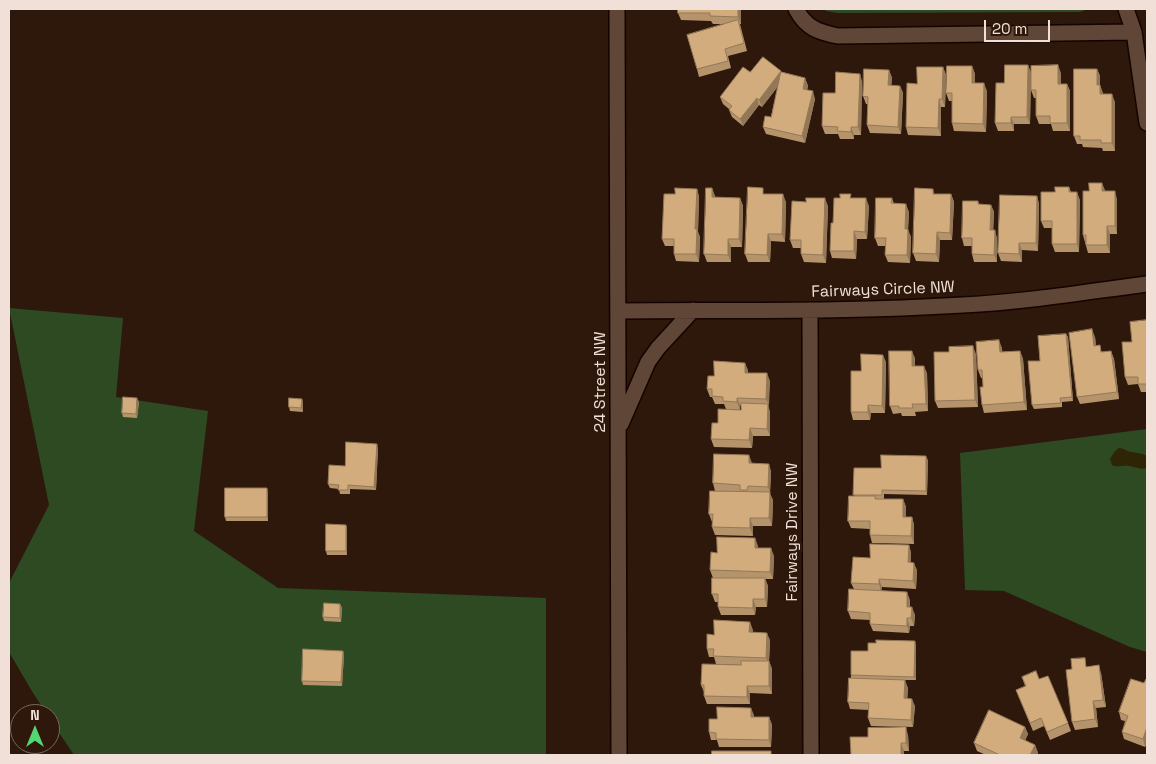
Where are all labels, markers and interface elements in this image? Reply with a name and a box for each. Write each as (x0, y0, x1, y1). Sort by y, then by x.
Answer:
scale bar (986, 10, 1052, 42)
text: 20 m (992, 19, 1027, 38)
street label: Fairways Circle NW (811, 278, 955, 302)
street label: 24 Street NW (591, 332, 611, 432)
street label: Fairways Drive NW (783, 463, 803, 601)
north arrow (10, 704, 60, 754)
text: N (30, 706, 40, 724)

